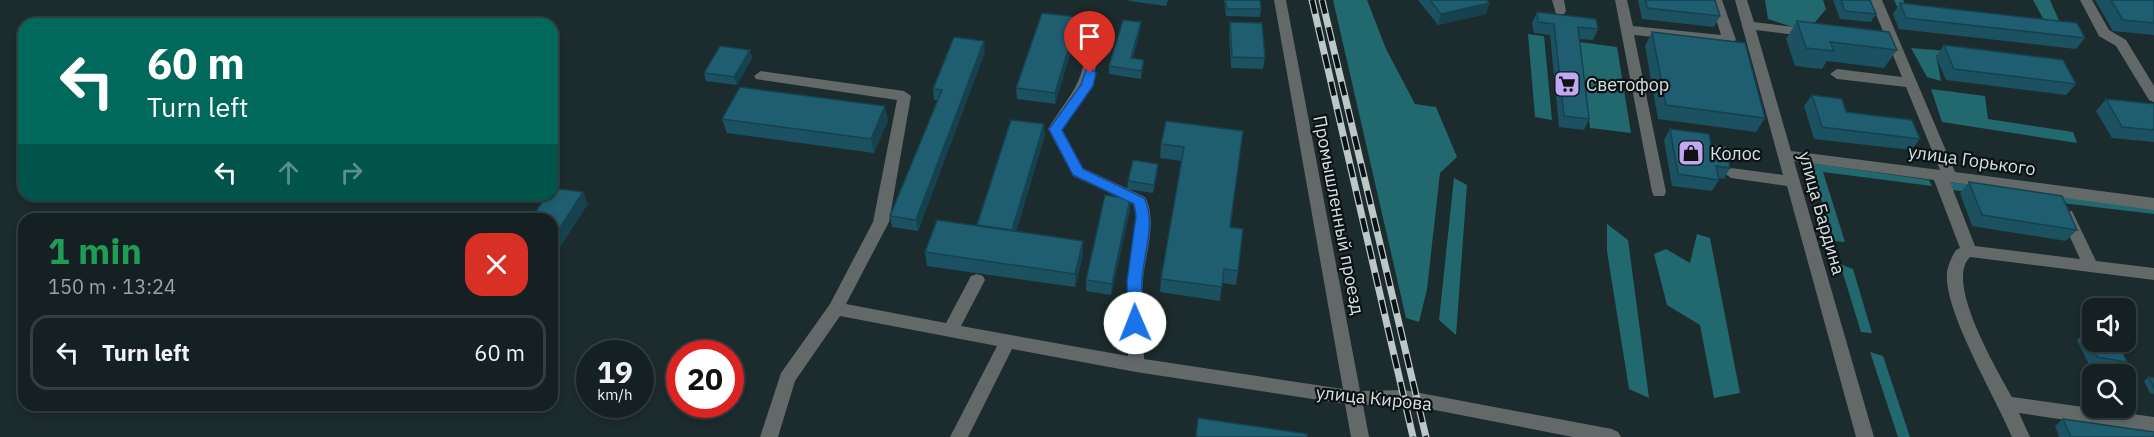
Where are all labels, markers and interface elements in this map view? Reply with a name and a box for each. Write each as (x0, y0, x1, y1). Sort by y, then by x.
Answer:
pin (1064, 11, 1115, 73)
icon: arrive (1073, 20, 1106, 53)
text: 60 m (147, 36, 245, 91)
icon: left (48, 42, 126, 120)
supermarket icon: Светофор (1552, 69, 1582, 99)
place label: Светофор (1586, 73, 1669, 96)
text: Turn left (147, 89, 248, 124)
street label: Промышленный проезд (1308, 113, 1370, 317)
shop icon: Колос (1676, 138, 1706, 168)
street label: улица Горького (1907, 140, 2037, 180)
place label: Колос (1710, 142, 1761, 165)
street label: улица Бардина (1793, 149, 1851, 278)
icon: left (209, 156, 242, 189)
icon: ahead (272, 156, 305, 189)
icon: right (335, 156, 368, 189)
text: 1 min (48, 227, 142, 274)
button: close (465, 233, 528, 296)
text: 150 m · 13:24 (48, 273, 176, 300)
position arrow (1103, 291, 1167, 355)
map controls (2082, 298, 2136, 418)
button: sound (2082, 298, 2136, 352)
icon: left (51, 336, 84, 369)
text: Turn left (102, 338, 190, 367)
text: 60 m (474, 338, 525, 367)
speed limit sign: 20 (666, 340, 744, 418)
text: 19 (597, 352, 633, 391)
button: search (2082, 364, 2136, 418)
street label: улица Кирова (1315, 380, 1434, 416)
text: km/h (597, 385, 633, 404)

